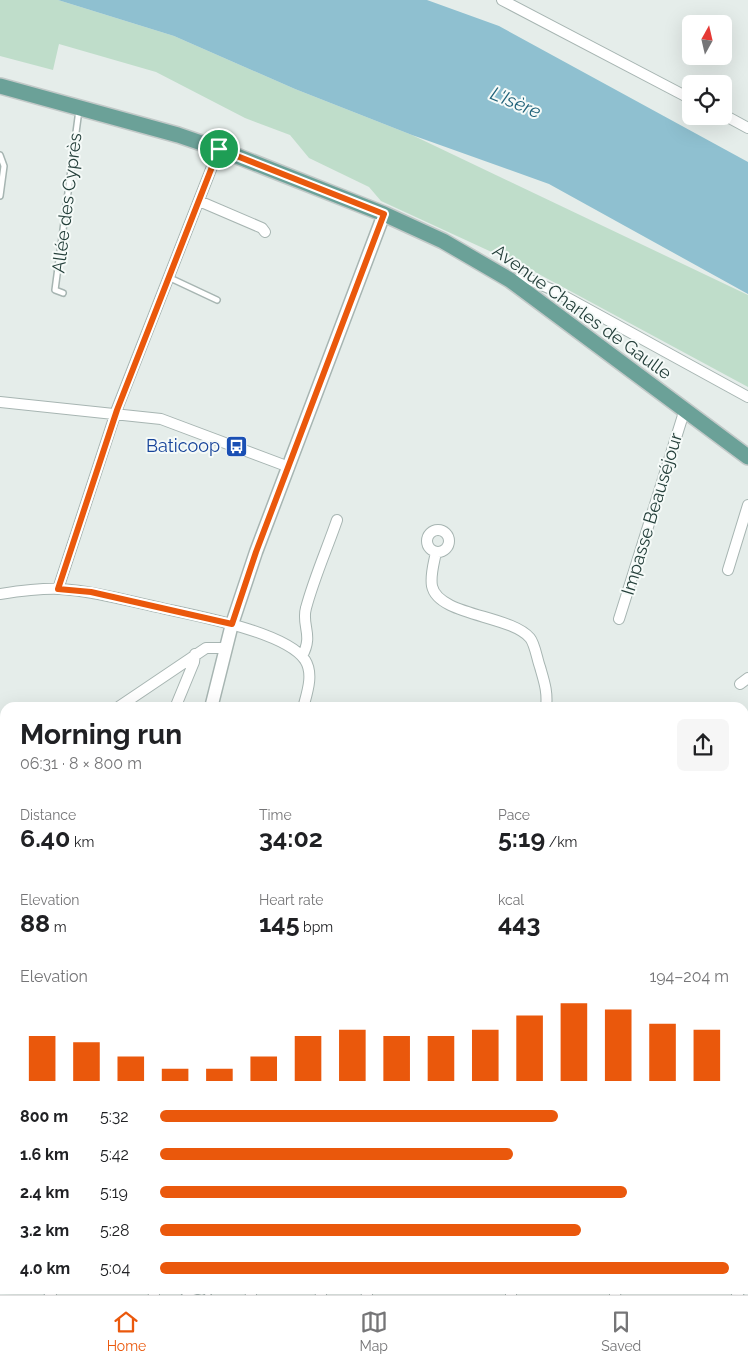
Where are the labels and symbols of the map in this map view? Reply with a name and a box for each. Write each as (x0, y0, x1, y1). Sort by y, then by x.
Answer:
north arrow (682, 15, 732, 65)
water label: L'Isère (488, 82, 544, 122)
pin (198, 128, 240, 170)
street label: Allée des Cyprès (47, 131, 86, 274)
street label: Avenue Charles de Gaulle (489, 240, 676, 384)
street label: Impasse Beauséjour (617, 430, 686, 598)
bus stop icon: Baticoop (224, 434, 248, 458)
place label: Baticoop (146, 435, 220, 456)

